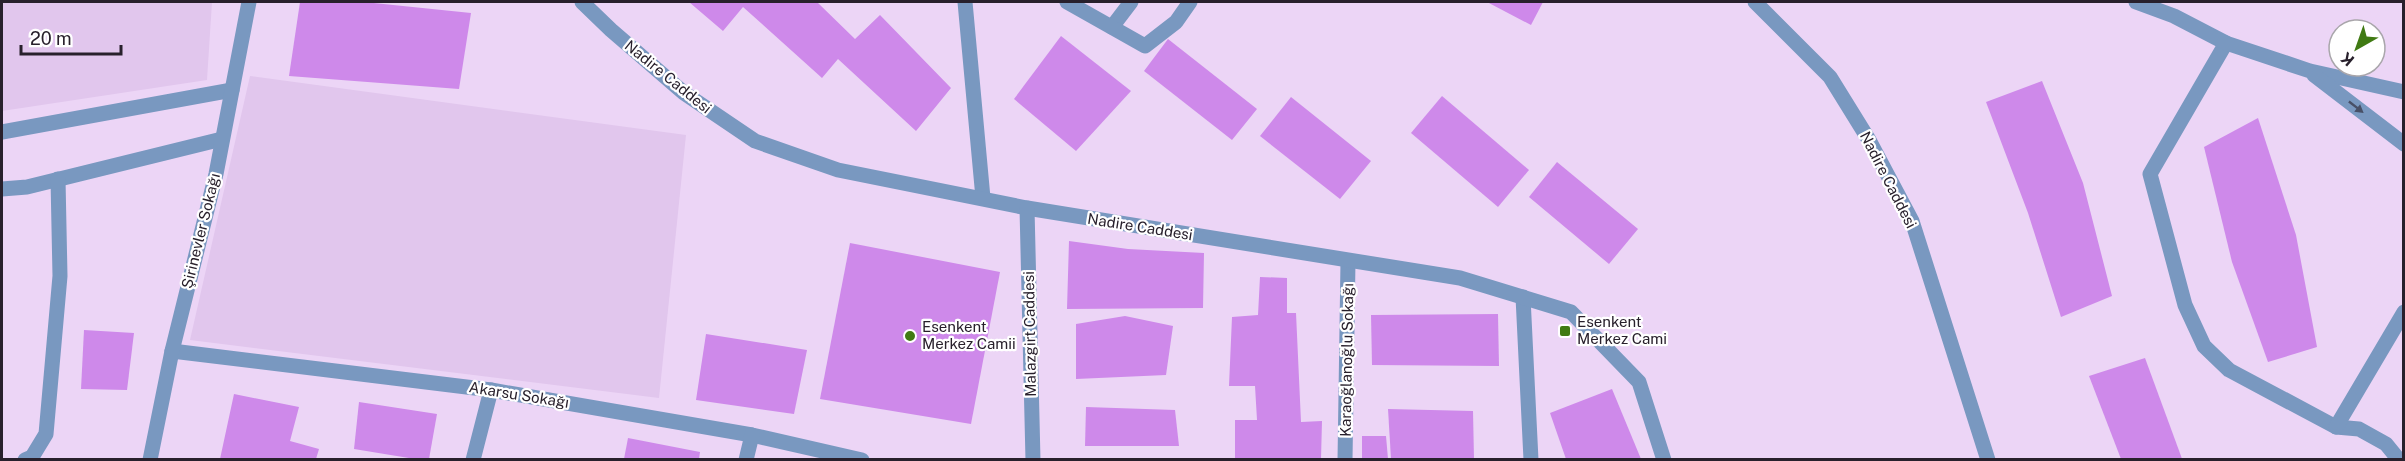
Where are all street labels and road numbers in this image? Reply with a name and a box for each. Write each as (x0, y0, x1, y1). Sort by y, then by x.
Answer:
street label: Nadire Caddesi (622, 37, 715, 117)
street label: Nadire Caddesi (1857, 129, 1920, 231)
street label: Şirinevler Sokağı (178, 171, 223, 290)
street label: Nadire Caddesi (1086, 210, 1194, 243)
street label: Malazgirt Caddesi (1020, 271, 1039, 397)
street label: Karaoğlanoğlu Sokağı (1337, 283, 1356, 437)
street label: Akarsu Sokağı (468, 378, 570, 411)

